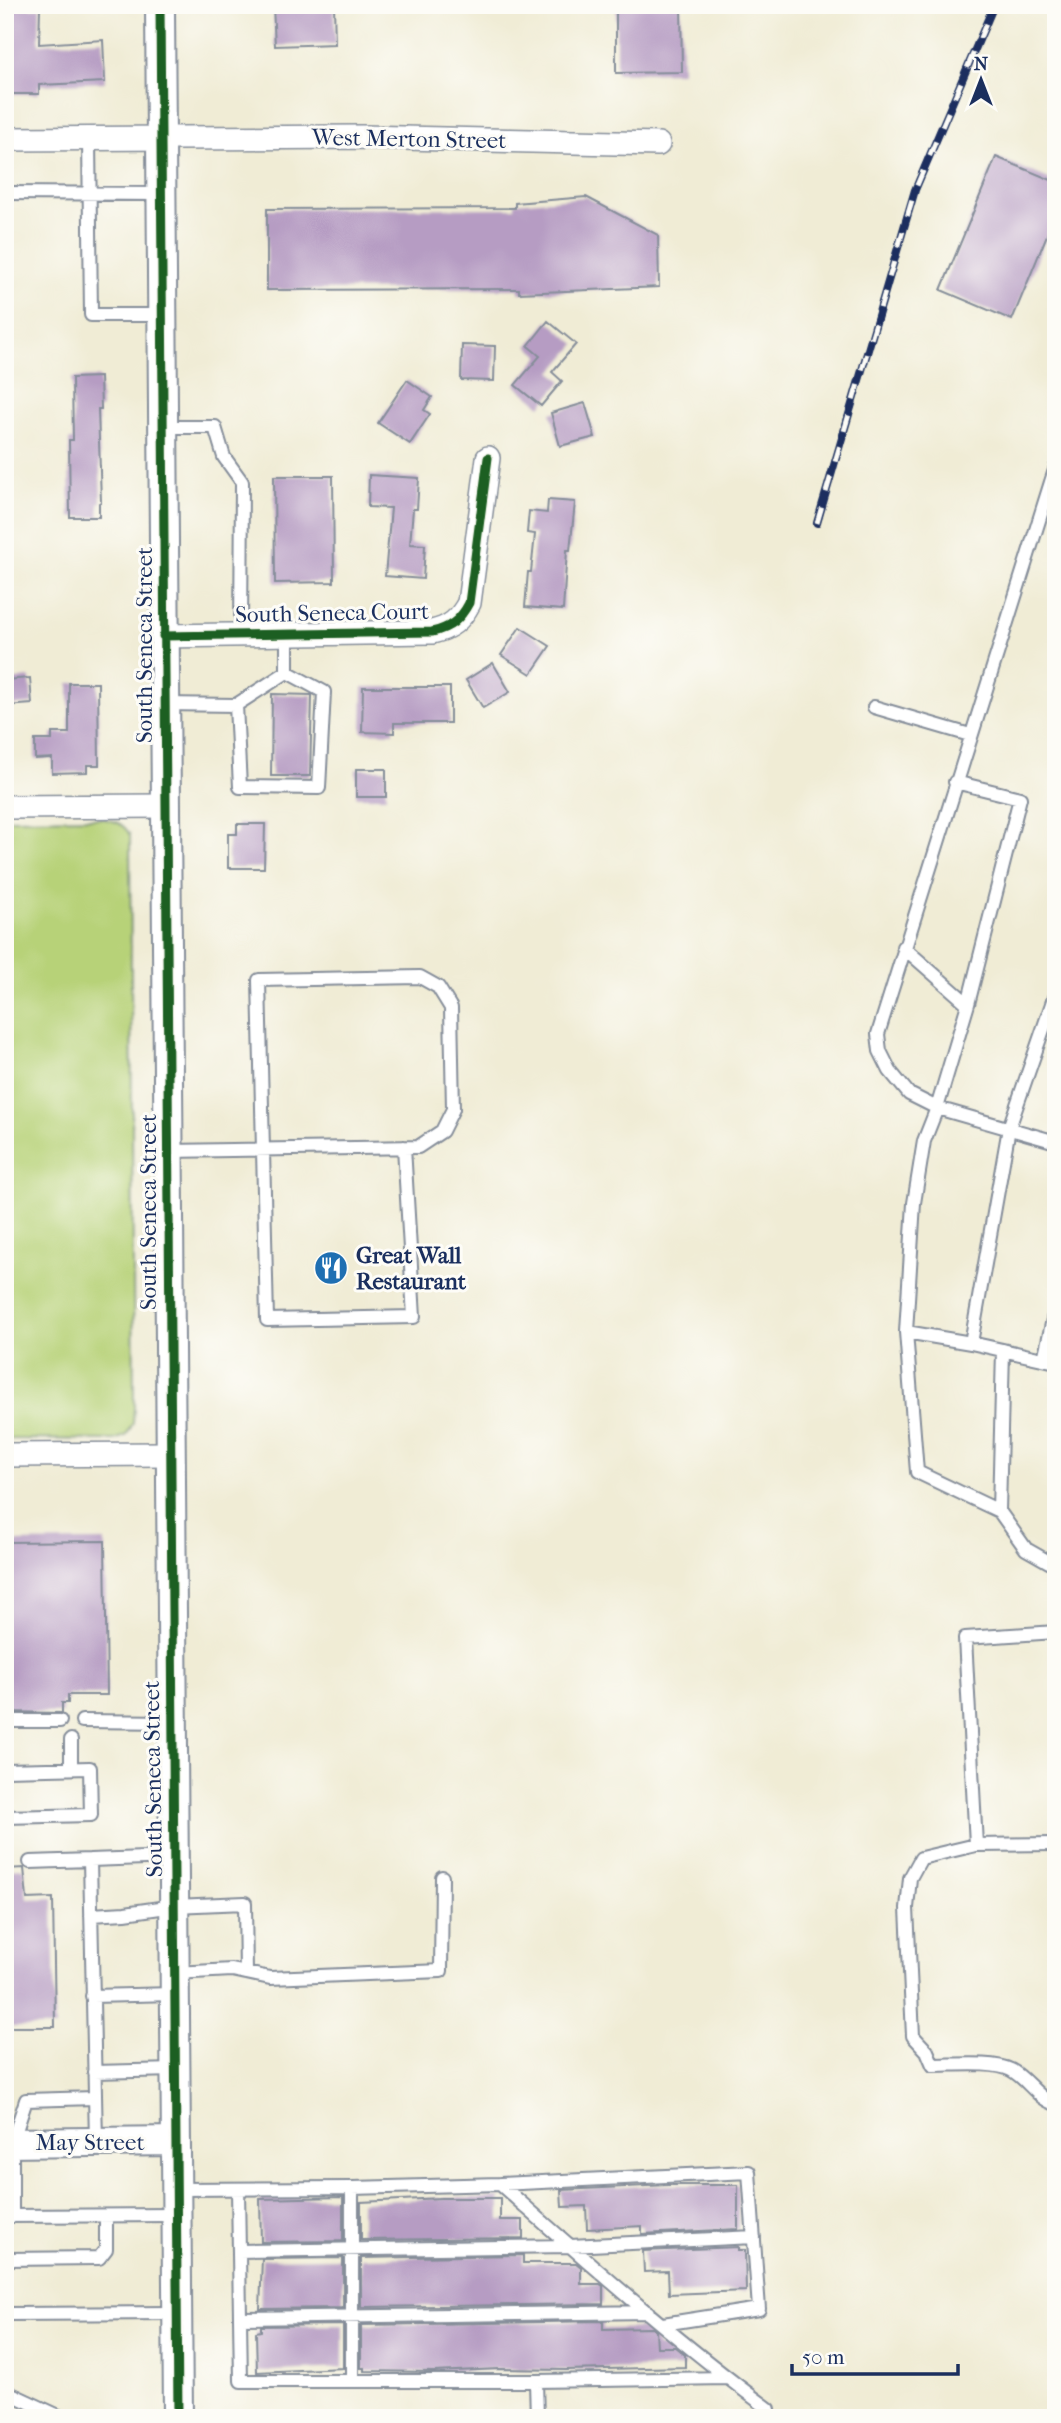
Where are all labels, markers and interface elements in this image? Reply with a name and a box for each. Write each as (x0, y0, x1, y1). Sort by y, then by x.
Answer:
north arrow (946, 46, 1016, 116)
text: N (974, 53, 989, 75)
street label: West Merton Street (310, 124, 507, 154)
street label: South Seneca Street (131, 547, 158, 743)
street label: South Seneca Court (235, 598, 429, 628)
street label: South Seneca Street (135, 1114, 162, 1310)
place label: Great Wall Restaurant (356, 1242, 467, 1295)
restaurant icon: Great Wall Restaurant (312, 1249, 350, 1287)
street label: South Seneca Street (138, 1680, 168, 1878)
street label: May Street (35, 2129, 145, 2156)
scale bar (792, 2332, 958, 2376)
text: 50 m (802, 2345, 845, 2369)

